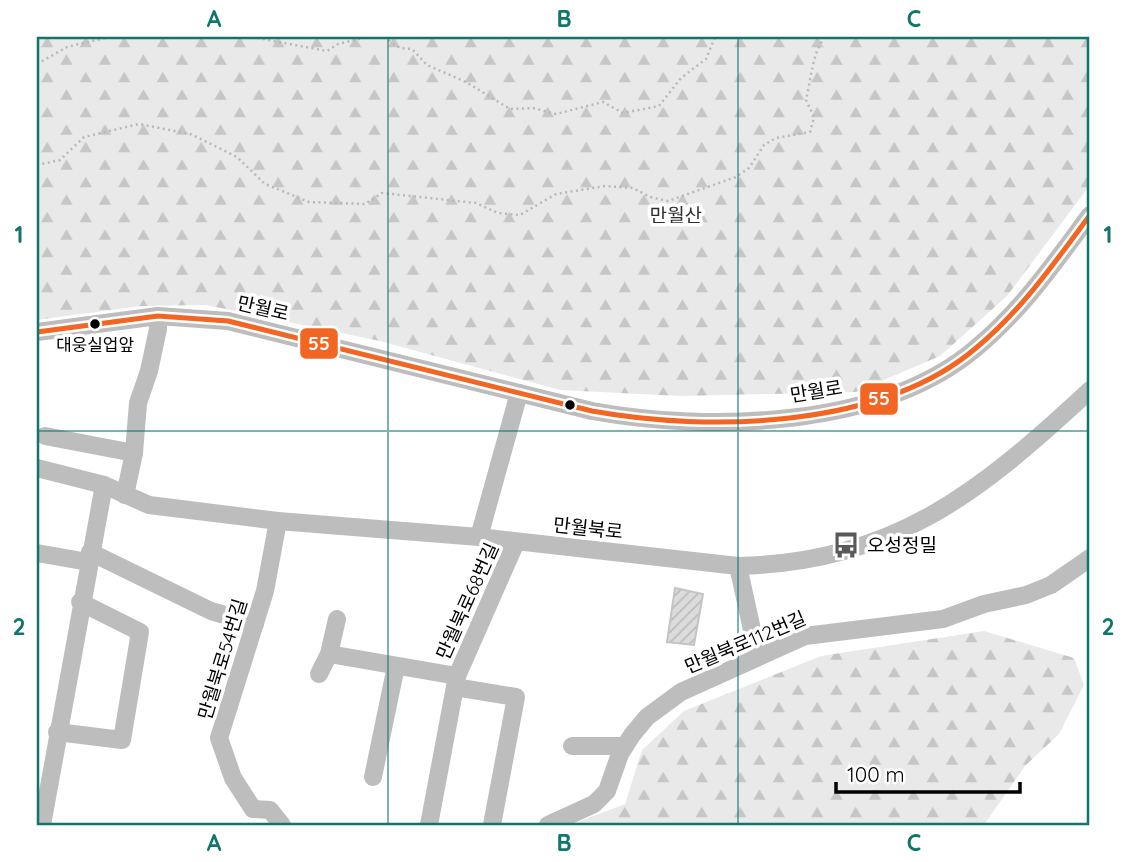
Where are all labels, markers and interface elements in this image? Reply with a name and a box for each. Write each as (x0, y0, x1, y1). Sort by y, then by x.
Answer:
text: A (207, 4, 222, 33)
text: B (556, 4, 572, 33)
text: C (907, 4, 921, 33)
park label: 만월산 (650, 203, 702, 227)
text: 1 (15, 220, 23, 249)
text: 1 (1104, 220, 1112, 249)
street label: 만월로 (235, 290, 291, 326)
marker: 대웅실업앞 (88, 317, 102, 331)
line badge: 55 (299, 327, 339, 360)
text: 55 (308, 331, 330, 355)
place label: 대웅실업앞 (56, 334, 134, 355)
street label: 만월로 (788, 375, 844, 407)
line badge: 55 (859, 382, 899, 416)
text: 55 (868, 386, 890, 410)
unlabelled marker (563, 398, 577, 412)
street label: 만월북로 (552, 512, 624, 544)
bus stop icon: 오성정밀 (831, 530, 861, 560)
place label: 오성정밀 (867, 533, 937, 557)
street label: 만월북로68번길 (431, 539, 503, 663)
street label: 만월북로54번길 (192, 596, 252, 722)
street label: 만월북로112번길 (681, 606, 809, 678)
text: 2 (12, 612, 26, 641)
text: 2 (1101, 612, 1115, 641)
scale bar (836, 750, 1020, 794)
text: 100 m (847, 761, 905, 787)
text: A (207, 828, 222, 857)
text: B (556, 828, 572, 857)
text: C (907, 828, 921, 857)

